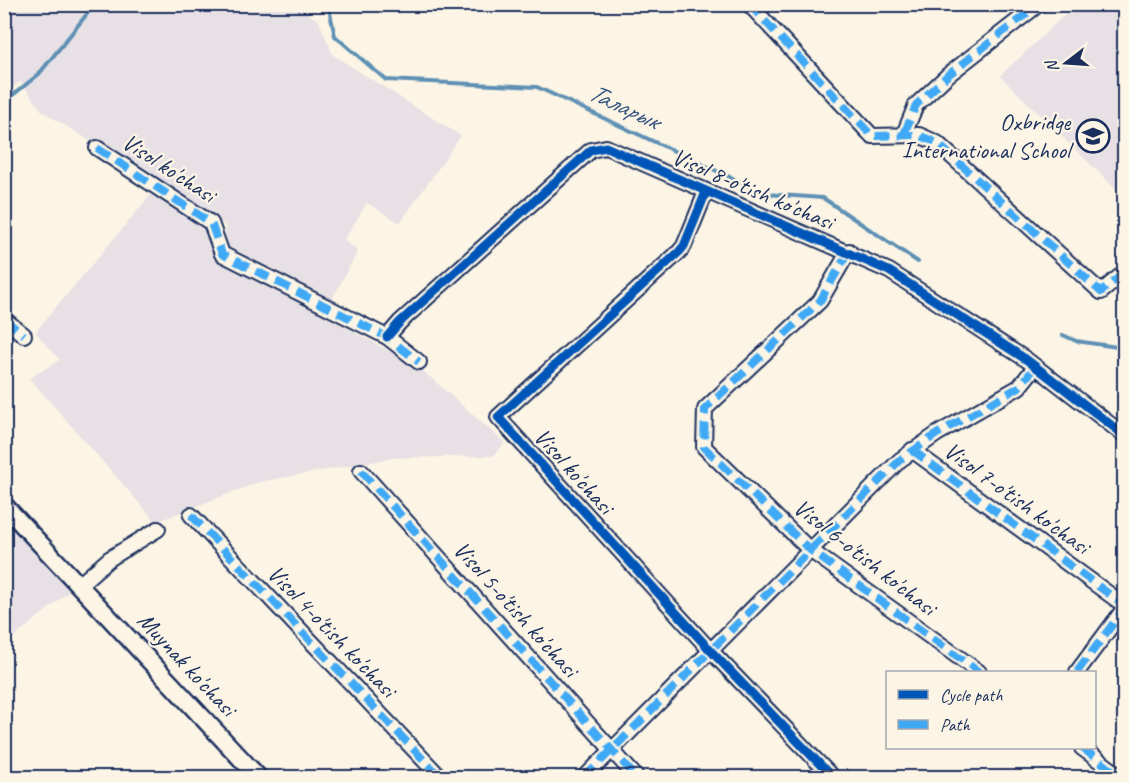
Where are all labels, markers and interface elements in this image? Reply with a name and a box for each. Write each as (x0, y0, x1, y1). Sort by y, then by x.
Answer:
north arrow (1036, 33, 1096, 93)
text: N (1041, 56, 1064, 75)
water label: Таларык (583, 75, 669, 139)
place label: Oxbridge International School (902, 107, 1074, 165)
school or university icon: Oxbridge International School (1075, 118, 1111, 154)
street label: Visol ko'chasi (117, 127, 223, 211)
street label: Visol 8-o'tish ko'chasi (668, 141, 841, 238)
street label: Visol ko'chasi (528, 422, 622, 522)
street label: Visol 7-o'tish ko'chasi (938, 435, 1098, 562)
street label: Visol 6-o'tish ko'chasi (788, 492, 944, 624)
street label: Visol 5-o'tish ko'chasi (447, 535, 587, 685)
street label: Visol 4-o'tish ko'chasi (261, 558, 405, 705)
street label: Muynak ko'chasi (131, 606, 245, 724)
legend (886, 671, 1096, 749)
text: Cycle path (940, 684, 1003, 706)
text: Path (940, 714, 970, 736)

